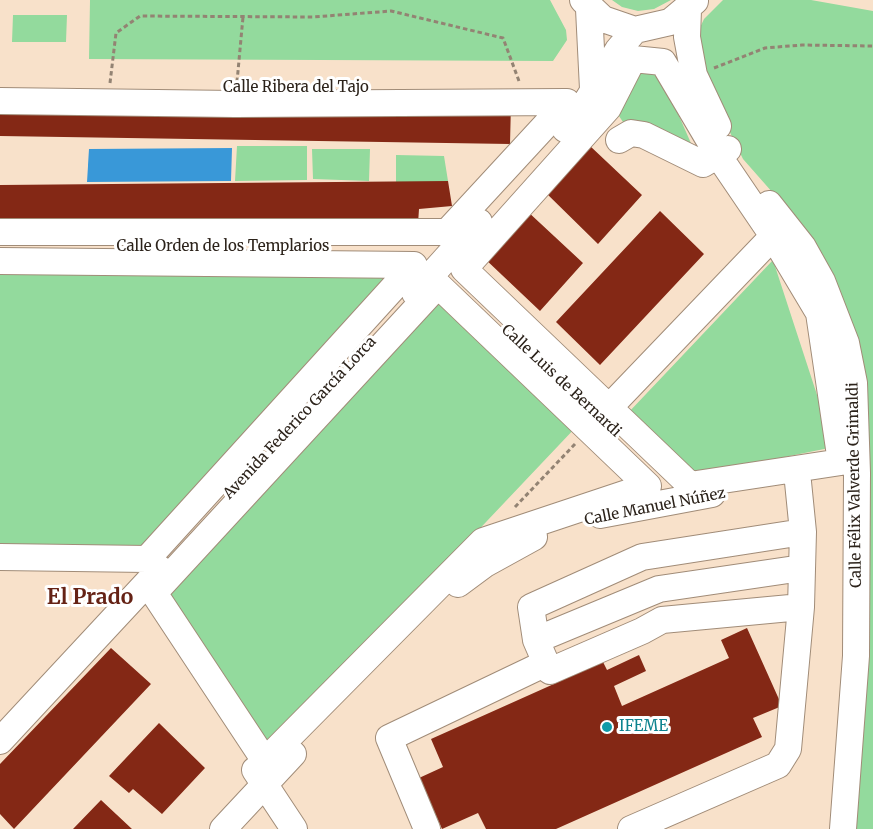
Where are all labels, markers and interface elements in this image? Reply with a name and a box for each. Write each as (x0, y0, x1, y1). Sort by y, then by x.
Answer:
street label: Calle Ribera del Tajo (223, 79, 369, 97)
street label: Calle Orden de los Templarios (117, 238, 329, 256)
street label: Calle Luis de Bernardi (498, 321, 624, 441)
street label: Avenida Federico García Lorca (220, 333, 380, 503)
street label: Calle Félix Valverde Grimaldi (844, 382, 866, 588)
street label: Calle Manuel Núñez (583, 485, 727, 529)
district label: El Prado (47, 585, 133, 611)
place label: IFEME (619, 718, 668, 736)
marker: IFEME (600, 720, 614, 734)

